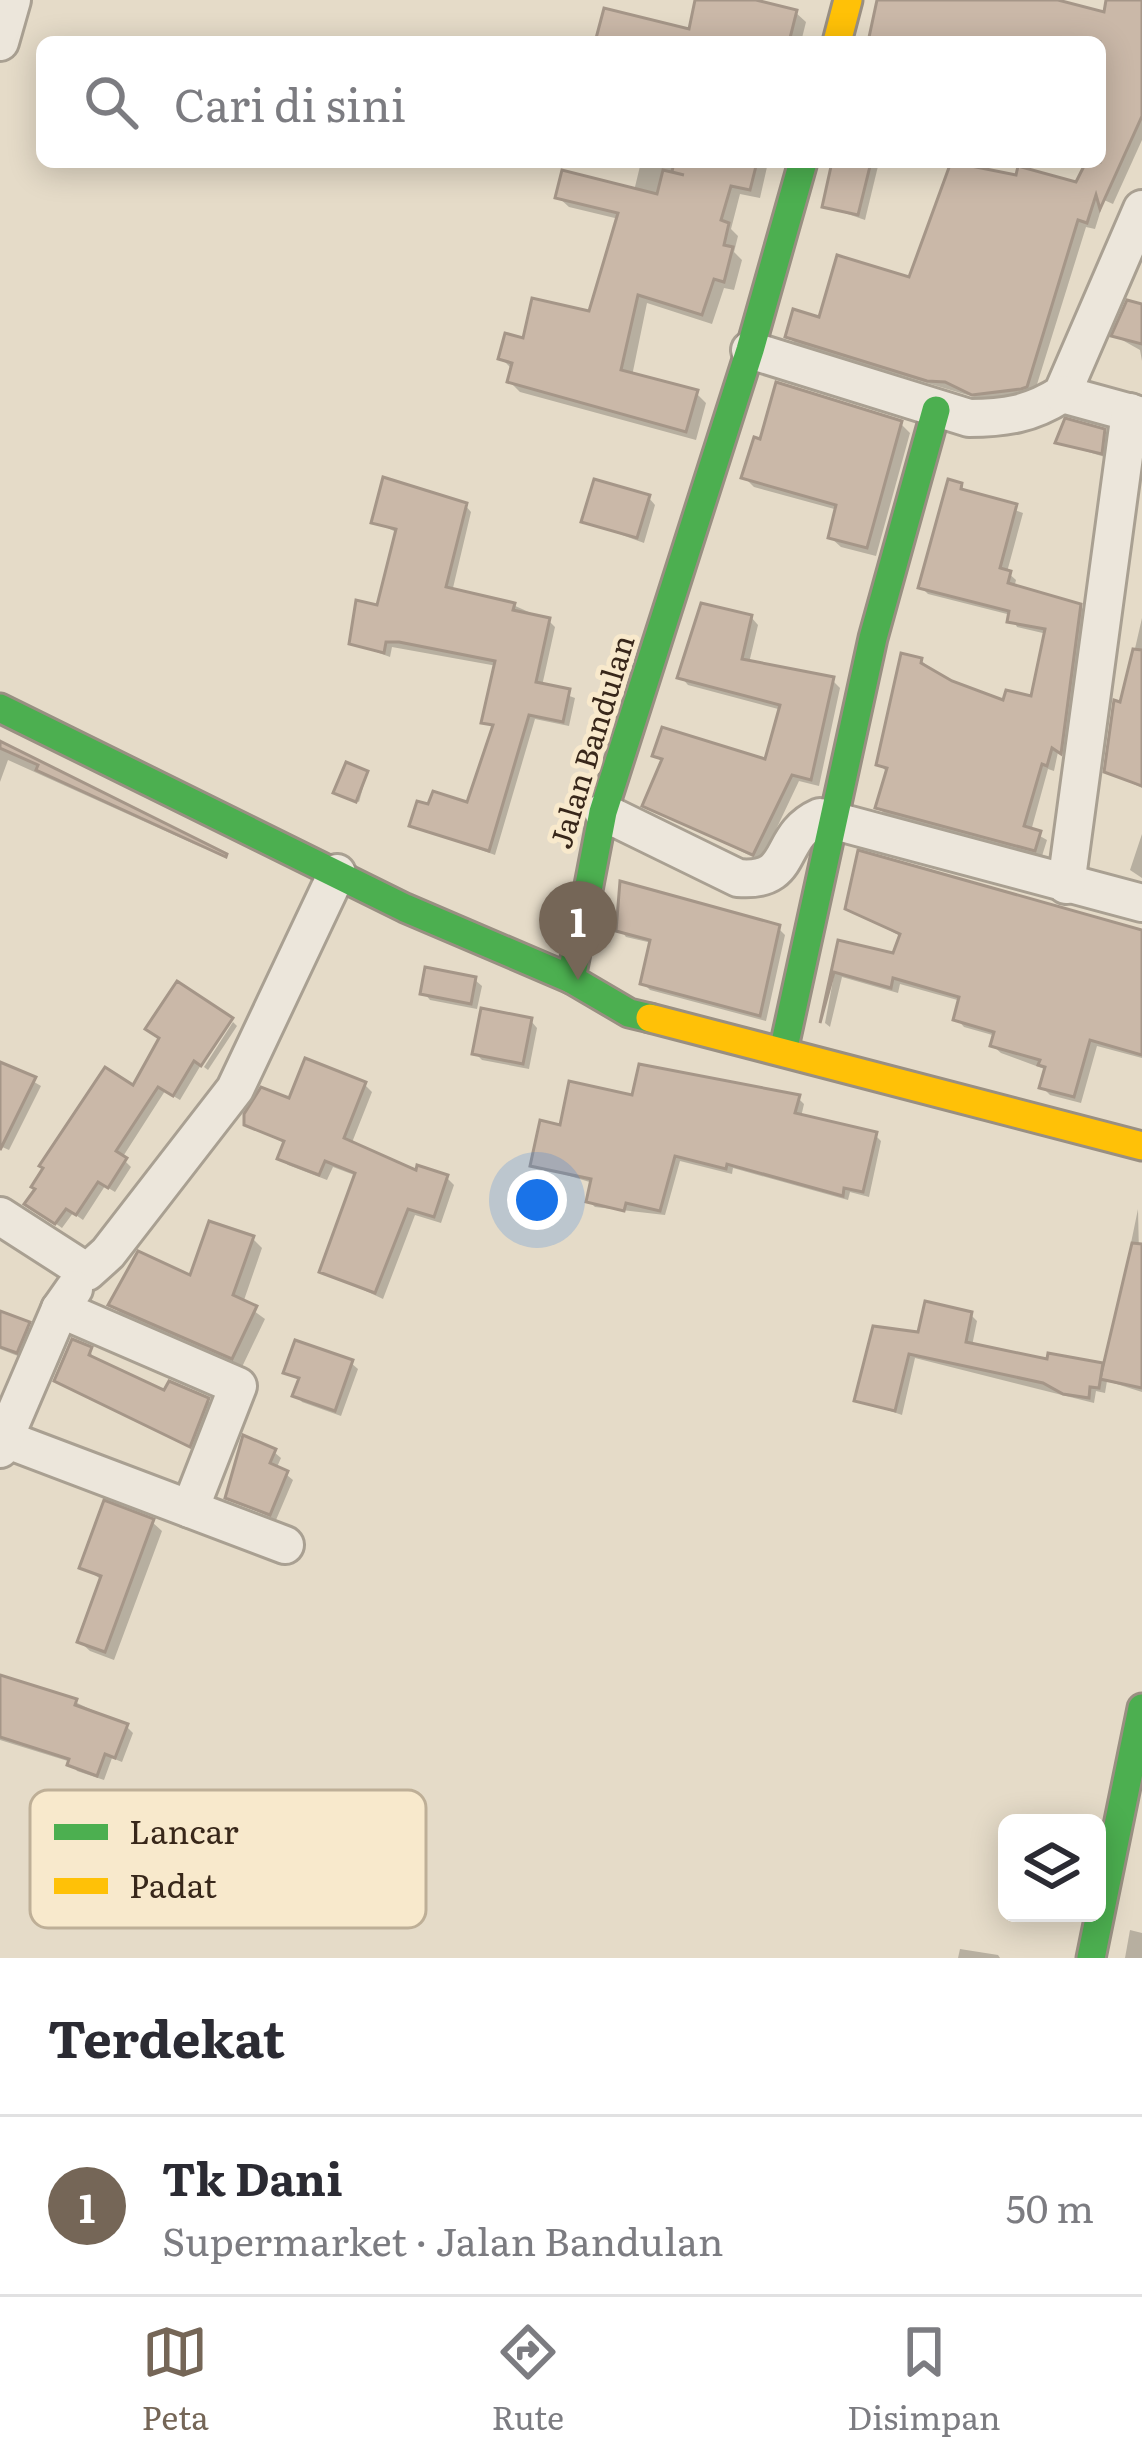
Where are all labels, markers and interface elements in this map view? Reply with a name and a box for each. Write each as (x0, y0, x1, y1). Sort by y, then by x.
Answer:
search box (36, 36, 1106, 168)
icon: search (78, 69, 144, 135)
text: Cari di sini (174, 69, 406, 136)
street label: Jalan Bandulan (537, 629, 644, 853)
pin: 1 (539, 881, 617, 980)
your location (507, 1170, 567, 1230)
legend (30, 1790, 426, 1928)
text: Lancar (129, 1805, 239, 1854)
map controls (998, 1814, 1106, 1922)
button: layers (998, 1814, 1106, 1922)
text: Padat (129, 1859, 217, 1908)
text: Terdekat (48, 1998, 285, 2074)
text: Tk Dani (162, 2143, 343, 2210)
text: 1 (79, 2177, 95, 2235)
text: 50 m (1006, 2177, 1094, 2235)
text: Supermarket · Jalan Bandulan (162, 2210, 723, 2268)
tab: Peta (141, 2319, 209, 2440)
tab: Rute (492, 2319, 564, 2440)
tab: Disimpan (847, 2319, 1001, 2440)

